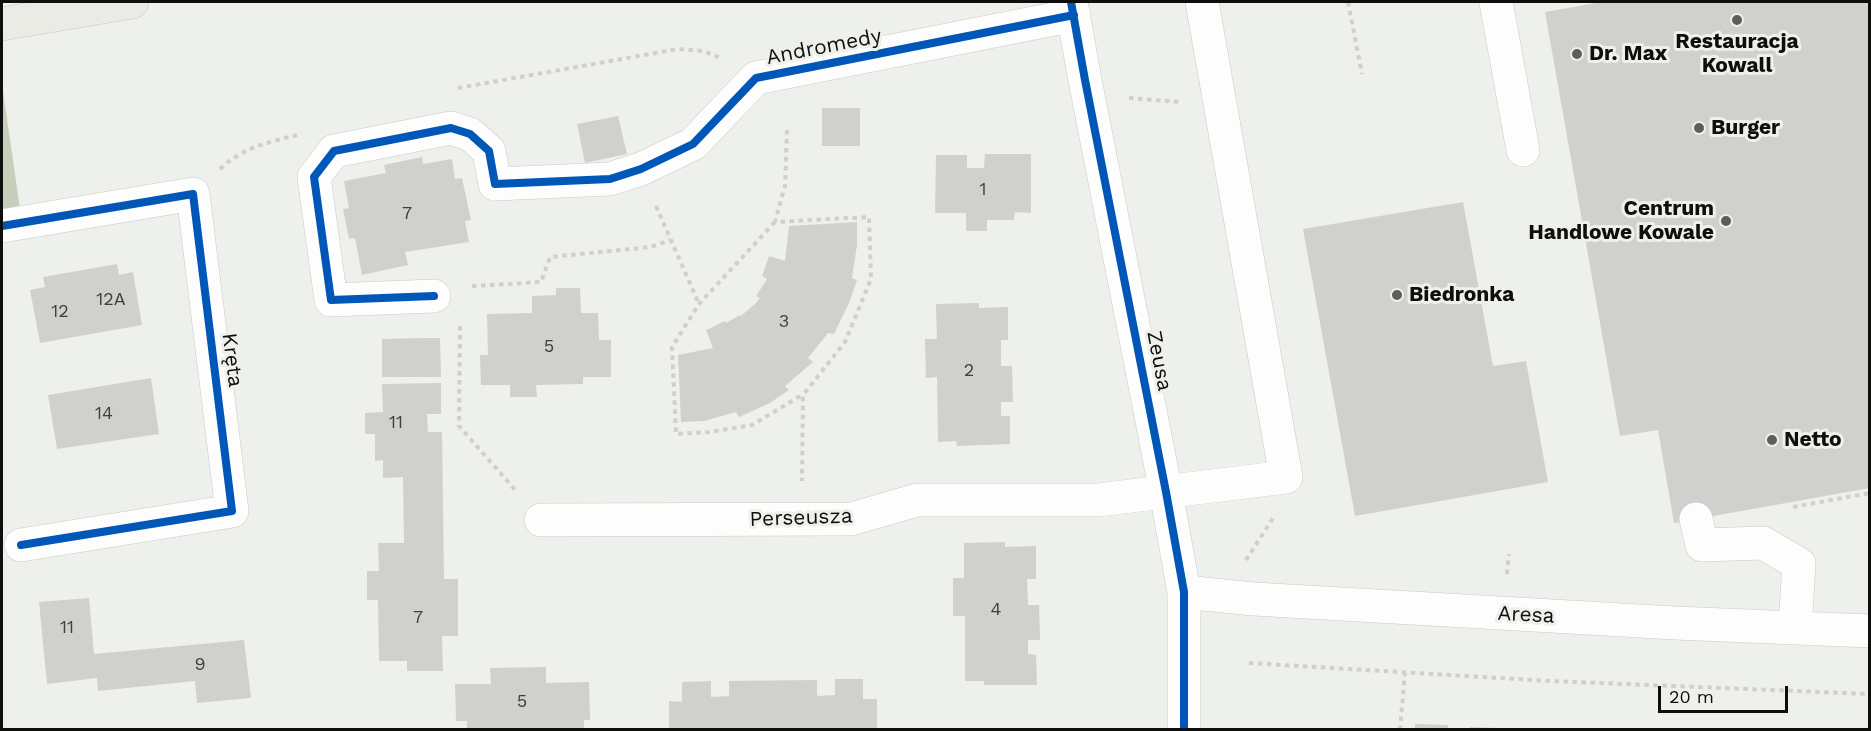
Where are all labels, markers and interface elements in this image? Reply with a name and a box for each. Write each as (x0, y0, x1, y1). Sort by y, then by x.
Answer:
marker: Restauracja Kowall (1730, 13, 1744, 27)
street label: Andromedy (764, 23, 884, 71)
place label: Restauracja Kowall (1675, 29, 1799, 79)
place label: Dr. Max (1589, 41, 1667, 67)
marker: Dr. Max (1570, 47, 1584, 61)
place label: Burger (1711, 115, 1780, 141)
marker: Burger (1692, 121, 1706, 135)
house number: 1 (979, 179, 987, 201)
place label: Centrum Handlowe Kowale (1528, 196, 1714, 246)
house number: 7 (402, 203, 412, 225)
marker: Centrum Handlowe Kowale (1719, 214, 1733, 228)
place label: Biedronka (1409, 282, 1514, 308)
marker: Biedronka (1390, 288, 1404, 302)
house number: 12A (96, 289, 126, 311)
house number: 12 (51, 301, 69, 323)
house number: 3 (779, 311, 789, 333)
street label: Zeusa (1141, 329, 1177, 393)
street label: Kręta (216, 331, 248, 389)
house number: 5 (544, 336, 554, 358)
house number: 2 (964, 360, 974, 382)
house number: 14 (95, 403, 113, 425)
house number: 11 (389, 412, 403, 434)
place label: Netto (1784, 427, 1842, 453)
marker: Netto (1765, 433, 1779, 447)
street label: Perseusza (749, 504, 853, 532)
house number: 4 (991, 599, 1001, 621)
street label: Aresa (1497, 601, 1555, 629)
house number: 7 (413, 607, 423, 629)
house number: 11 (60, 617, 74, 639)
house number: 9 (194, 654, 206, 676)
scale bar (1661, 674, 1792, 712)
text: 20 m (1669, 686, 1714, 707)
house number: 5 (517, 691, 527, 713)

